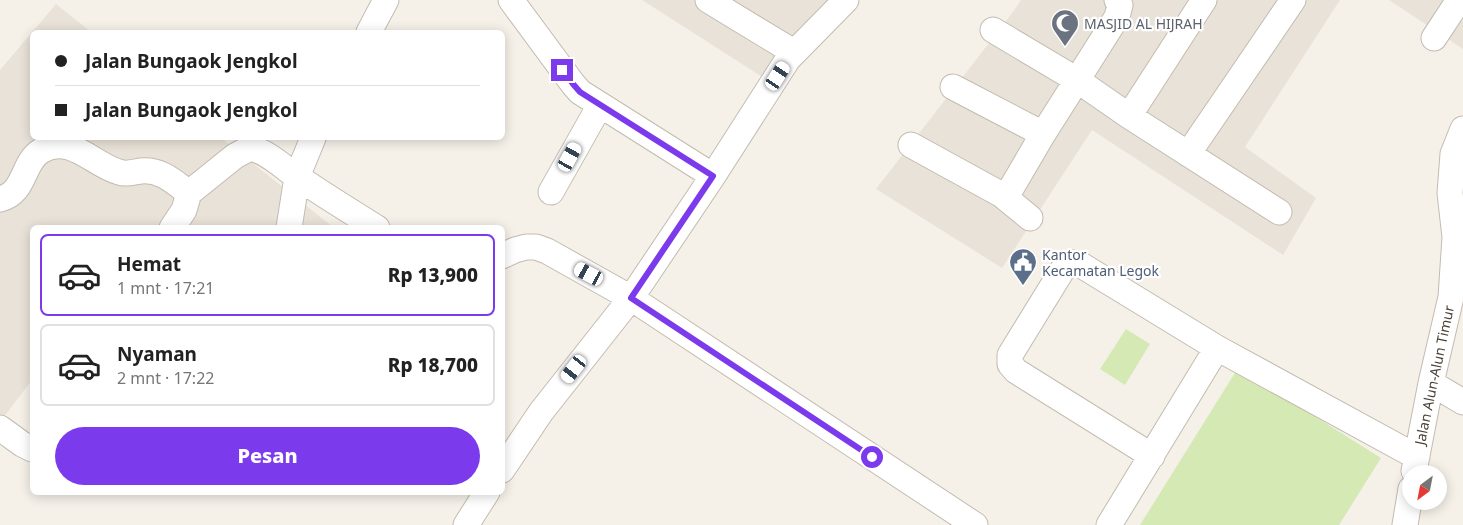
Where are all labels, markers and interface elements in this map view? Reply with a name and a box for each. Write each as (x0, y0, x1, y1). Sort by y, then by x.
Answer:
mosque icon: MASJID AL HIJRAH (1050, 8, 1080, 47)
place label: MASJID AL HIJRAH (1084, 14, 1203, 33)
text: Jalan Bungaok Jengkol (85, 48, 298, 74)
route end (551, 59, 573, 81)
car (763, 59, 792, 93)
text: Jalan Bungaok Jengkol (85, 97, 298, 123)
car (556, 140, 583, 174)
place label: Kantor Kecamatan Legok (1042, 245, 1160, 280)
public building icon: Kantor Kecamatan Legok (1008, 247, 1038, 286)
text: Hemat (117, 251, 181, 277)
icon: car (57, 253, 102, 298)
car (572, 260, 605, 288)
text: Rp 13,900 (388, 262, 478, 288)
text: 1 mnt · 17:21 (117, 277, 214, 299)
street label: Jalan Alun-Alun Timur (1410, 303, 1458, 448)
text: Nyaman (117, 341, 197, 367)
icon: car (57, 343, 102, 388)
text: Rp 18,700 (388, 352, 478, 378)
car (558, 353, 589, 385)
text: 2 mnt · 17:22 (117, 367, 214, 389)
button: Pesan (55, 427, 480, 485)
route start (861, 446, 883, 468)
north arrow (1402, 465, 1448, 510)
map controls (1402, 465, 1447, 510)

